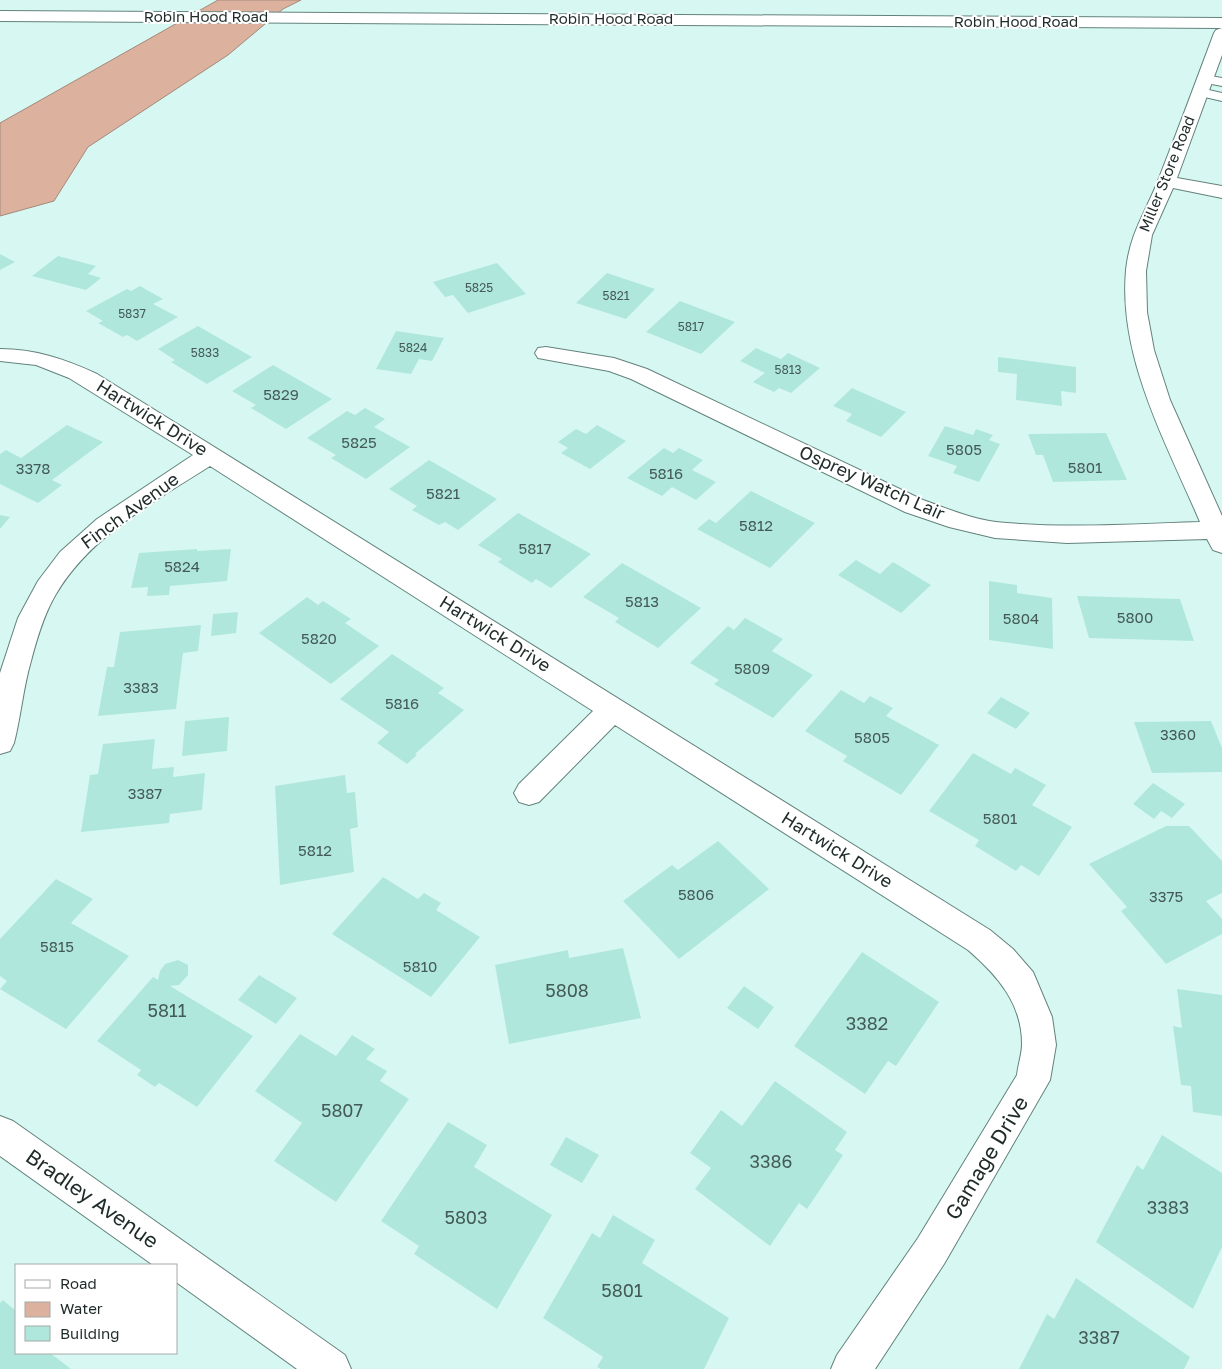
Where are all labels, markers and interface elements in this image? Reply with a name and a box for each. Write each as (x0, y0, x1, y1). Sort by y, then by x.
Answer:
street label: Robin Hood Road (144, 7, 268, 25)
street label: Robin Hood Road (549, 9, 673, 27)
street label: Robin Hood Road (954, 12, 1078, 30)
street label: Miller Store Road (1135, 113, 1198, 234)
house number: 5825 (465, 280, 493, 295)
house number: 5821 (602, 288, 630, 303)
house number: 5837 (118, 306, 146, 321)
house number: 5817 (678, 319, 704, 334)
house number: 5824 (399, 340, 427, 355)
house number: 5833 (191, 345, 219, 360)
house number: 5813 (774, 362, 802, 377)
street label: Hartwick Drive (93, 374, 212, 460)
house number: 5829 (263, 385, 299, 403)
house number: 5825 (341, 433, 377, 451)
street label: Osprey Watch Lair (796, 440, 949, 524)
house number: 5805 (946, 440, 982, 458)
house number: 5801 (1068, 458, 1102, 476)
house number: 3378 (16, 459, 50, 477)
house number: 5816 (649, 464, 683, 482)
street label: Finch Avenue (76, 467, 183, 553)
house number: 5821 (426, 484, 460, 502)
house number: 5812 (739, 516, 773, 534)
house number: 5817 (518, 539, 552, 557)
house number: 5824 (164, 557, 200, 575)
street label: Hartwick Drive (436, 590, 555, 676)
house number: 5813 (625, 592, 659, 610)
house number: 5800 (1117, 608, 1153, 626)
house number: 5804 (1003, 609, 1039, 627)
house number: 5820 (301, 629, 337, 647)
house number: 5809 (734, 659, 770, 677)
house number: 3383 (123, 678, 159, 696)
house number: 5816 (385, 694, 419, 712)
house number: 3360 (1160, 725, 1196, 743)
house number: 5805 (854, 728, 890, 746)
house number: 3387 (128, 784, 162, 802)
street label: Hartwick Drive (778, 806, 897, 892)
house number: 5801 (983, 809, 1017, 827)
house number: 5812 (298, 841, 332, 859)
house number: 5806 (678, 885, 714, 903)
house number: 3375 (1149, 887, 1183, 905)
house number: 5815 (40, 937, 74, 955)
house number: 5810 (403, 957, 437, 975)
house number: 5808 (545, 979, 589, 1001)
house number: 5811 (148, 999, 187, 1021)
house number: 3382 (846, 1012, 888, 1034)
street label: Gamage Drive (939, 1091, 1033, 1224)
house number: 5807 (321, 1099, 363, 1121)
street label: Bradley Avenue (21, 1143, 164, 1254)
house number: 3386 (750, 1150, 792, 1172)
house number: 3383 (1147, 1196, 1189, 1218)
house number: 5803 (444, 1206, 488, 1228)
legend (15, 1264, 178, 1354)
text: Road (60, 1274, 97, 1292)
house number: 5801 (601, 1279, 643, 1301)
text: Water (60, 1299, 103, 1317)
text: Building (60, 1324, 120, 1342)
house number: 3387 (1078, 1326, 1120, 1348)

